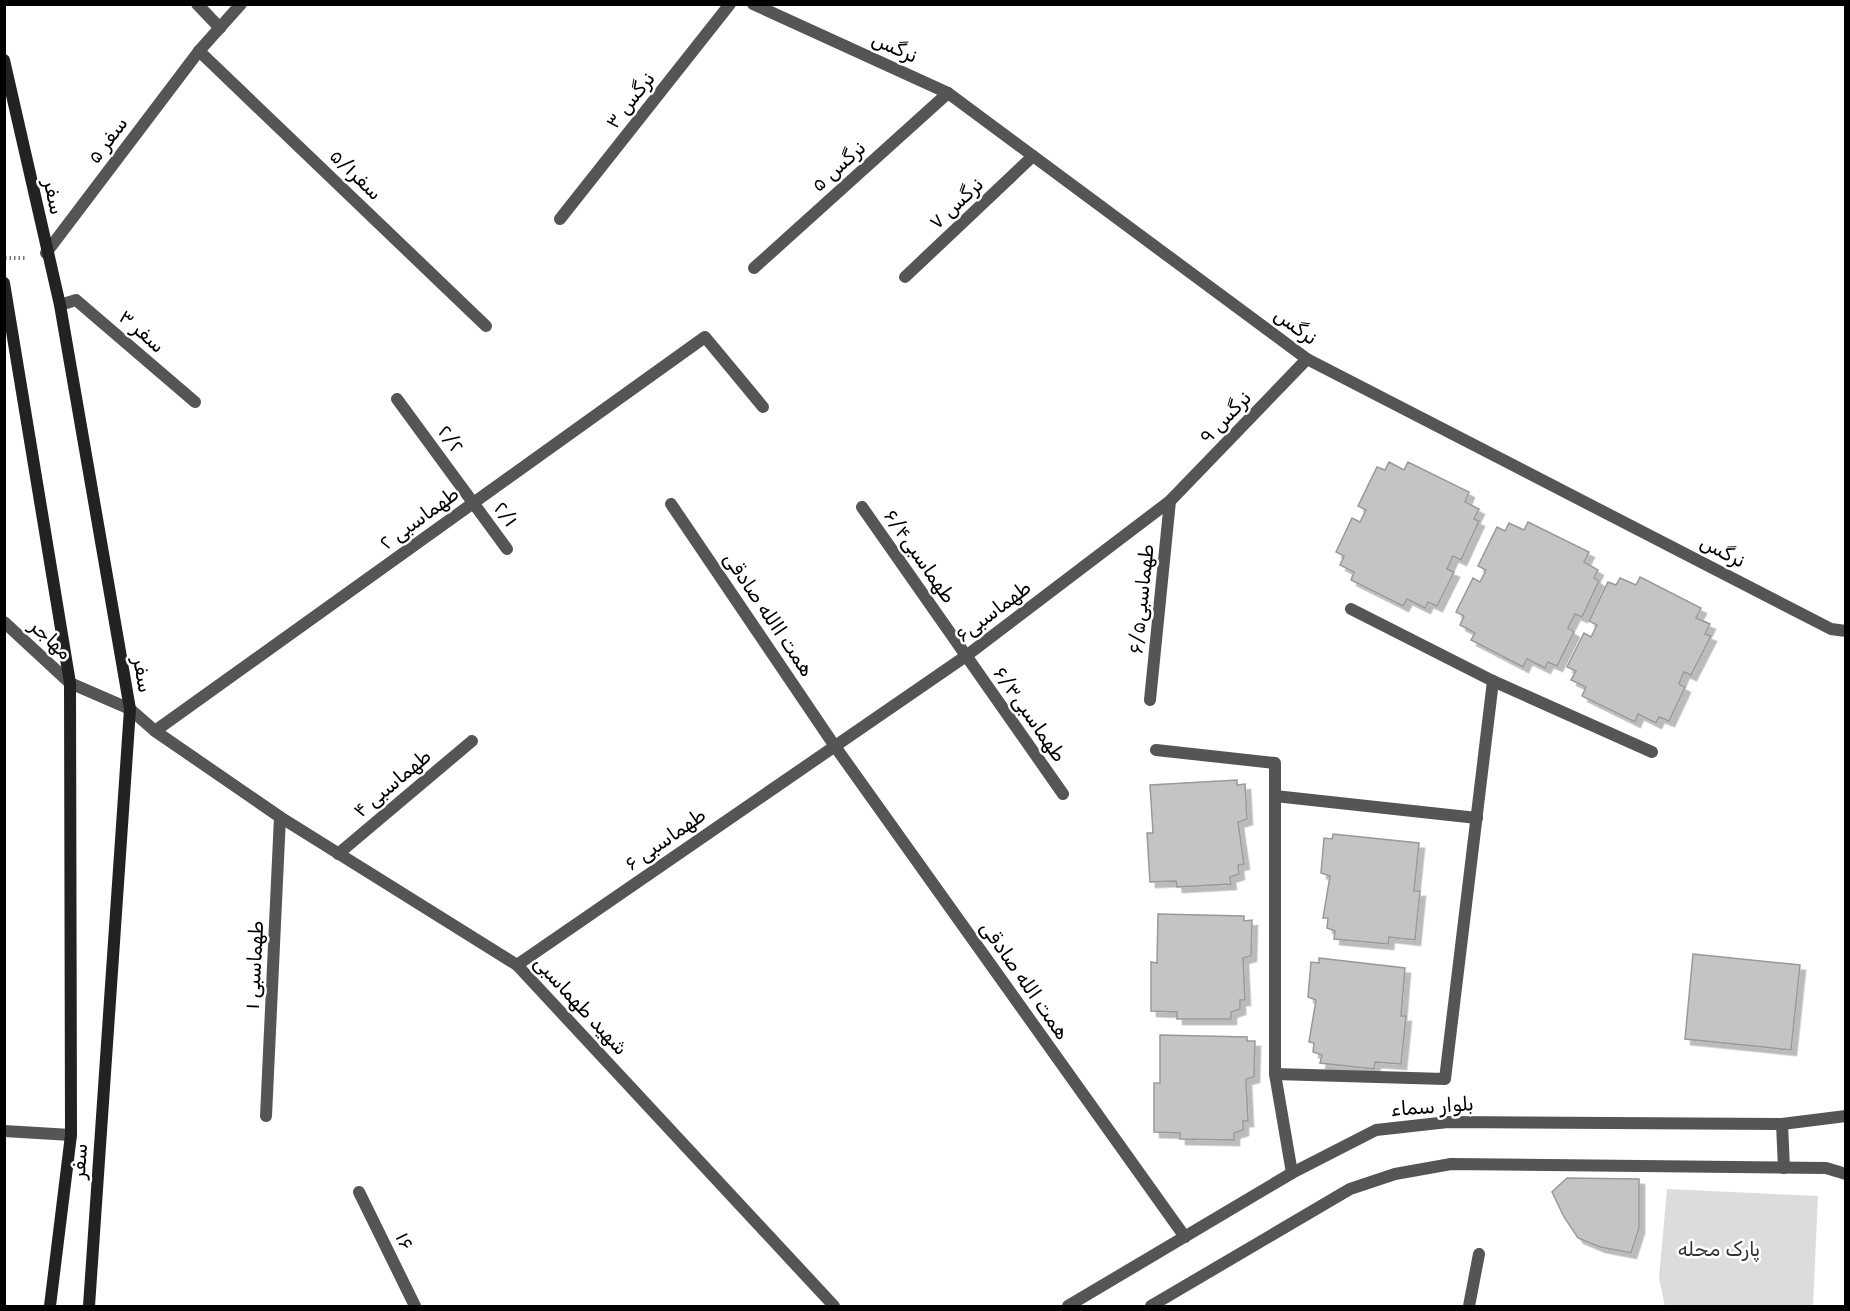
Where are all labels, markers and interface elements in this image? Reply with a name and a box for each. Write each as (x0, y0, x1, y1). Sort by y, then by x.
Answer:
street label: نرگس (868, 26, 922, 68)
street label: ۳ نرگس (600, 67, 660, 133)
street label: ۵ سفر (82, 112, 132, 168)
street label: ۵ نرگس (806, 135, 870, 197)
street label: ۵/۱سفر (325, 143, 387, 205)
street label: ۷ نرگس (924, 172, 988, 234)
street label: سفر (38, 176, 69, 217)
street label: نرگس (1270, 302, 1322, 350)
street label: ۳ سفر (114, 304, 170, 358)
street label: ۹ نرگس (1194, 386, 1256, 448)
street label: ۲/۲ (433, 420, 469, 458)
street label: ۲ طهماسبی (375, 481, 463, 555)
street label: ۲/۱ (489, 497, 523, 531)
street label: ۶/۴طهماسبی (879, 504, 961, 608)
street label: نرگس (1696, 529, 1750, 573)
street label: ۶/۵طهماسبی (1123, 543, 1159, 655)
street label: همت االله صادقی (718, 547, 820, 681)
street label: ۶طهماسبی (951, 575, 1035, 647)
street label: مهاجر (24, 613, 77, 664)
street label: سفر (128, 655, 158, 695)
street label: ۶/۳طهماسبی (988, 662, 1072, 766)
street label: ۴ طهماسبی (348, 744, 436, 822)
street label: ۶ طهماسبی (620, 802, 710, 876)
street label: همت الله صادقی (975, 916, 1075, 1044)
street label: ۱ طهماسبی (240, 920, 268, 1010)
street label: شهید طهماسبی (529, 950, 633, 1060)
street label: بلوار سماء (1390, 1091, 1474, 1121)
street label: سفر (66, 1143, 92, 1180)
street label: ۱۶ (391, 1228, 419, 1254)
park label: پارک محله (1678, 1237, 1760, 1263)

